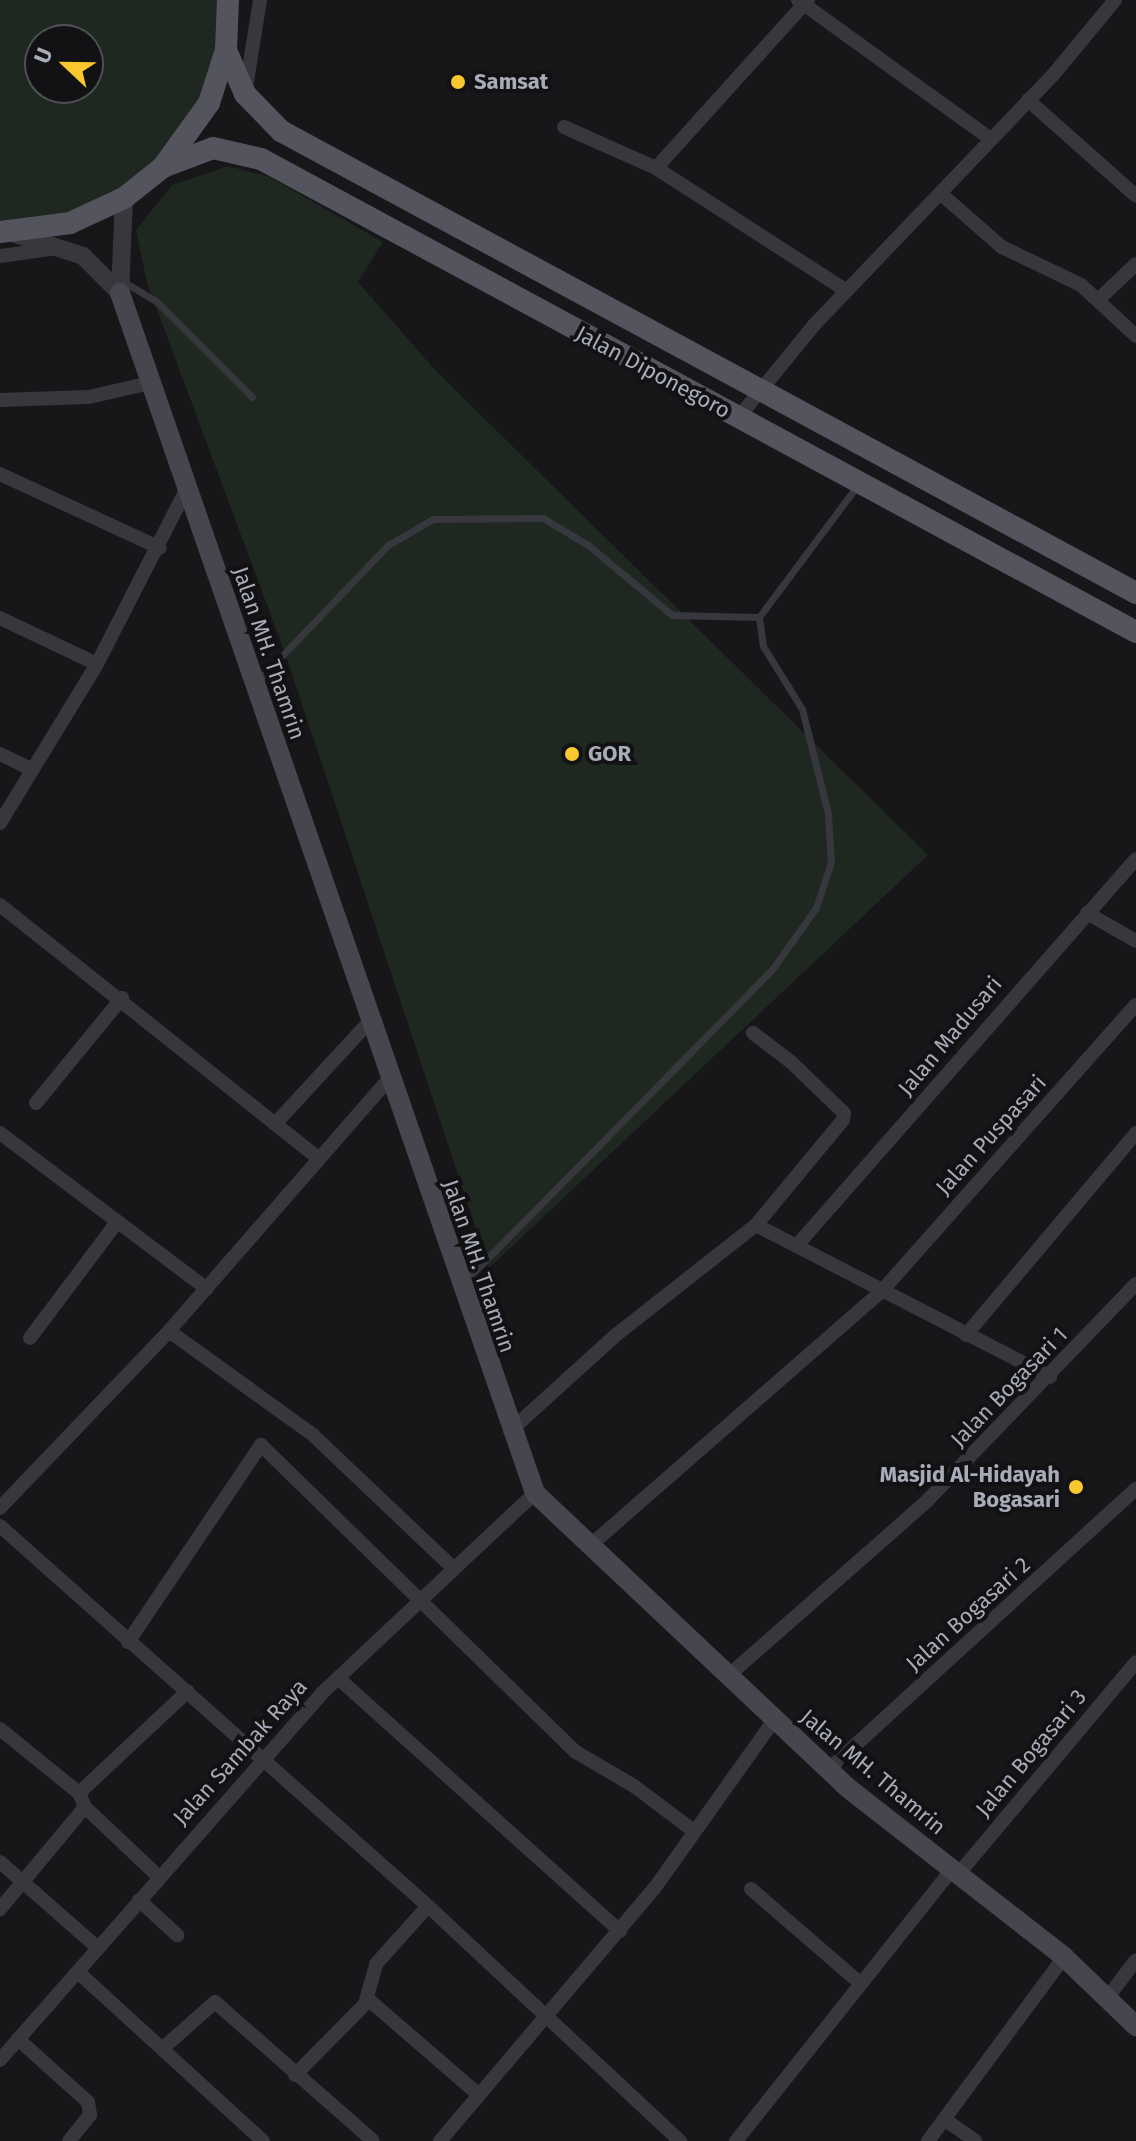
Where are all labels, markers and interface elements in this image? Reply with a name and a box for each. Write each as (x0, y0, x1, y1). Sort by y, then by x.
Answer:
north arrow (24, 24, 104, 104)
text: U (28, 44, 58, 67)
place label: Samsat (474, 69, 548, 95)
marker: Samsat (449, 73, 467, 91)
street label: Jalan Diponegoro (571, 320, 735, 424)
street label: Jalan MH. Thamrin (227, 563, 311, 743)
place label: GOR (588, 741, 631, 767)
marker: GOR (563, 745, 581, 763)
street label: Jalan Madusari (893, 971, 1007, 1101)
street label: Jalan Puspasari (930, 1070, 1052, 1200)
street label: Jalan MH. Thamrin (437, 1176, 521, 1356)
street label: Jalan Bogasari 1 (945, 1322, 1073, 1452)
place label: Masjid Al-Hidayah Bogasari (880, 1461, 1060, 1512)
marker: Masjid Al-Hidayah Bogasari (1067, 1478, 1085, 1496)
street label: Jalan Bogasari 2 (900, 1551, 1036, 1677)
street label: Jalan Sambak Raya (168, 1674, 312, 1830)
street label: Jalan Bogasari 3 (970, 1684, 1092, 1822)
street label: Jalan MH. Thamrin (795, 1704, 951, 1840)

